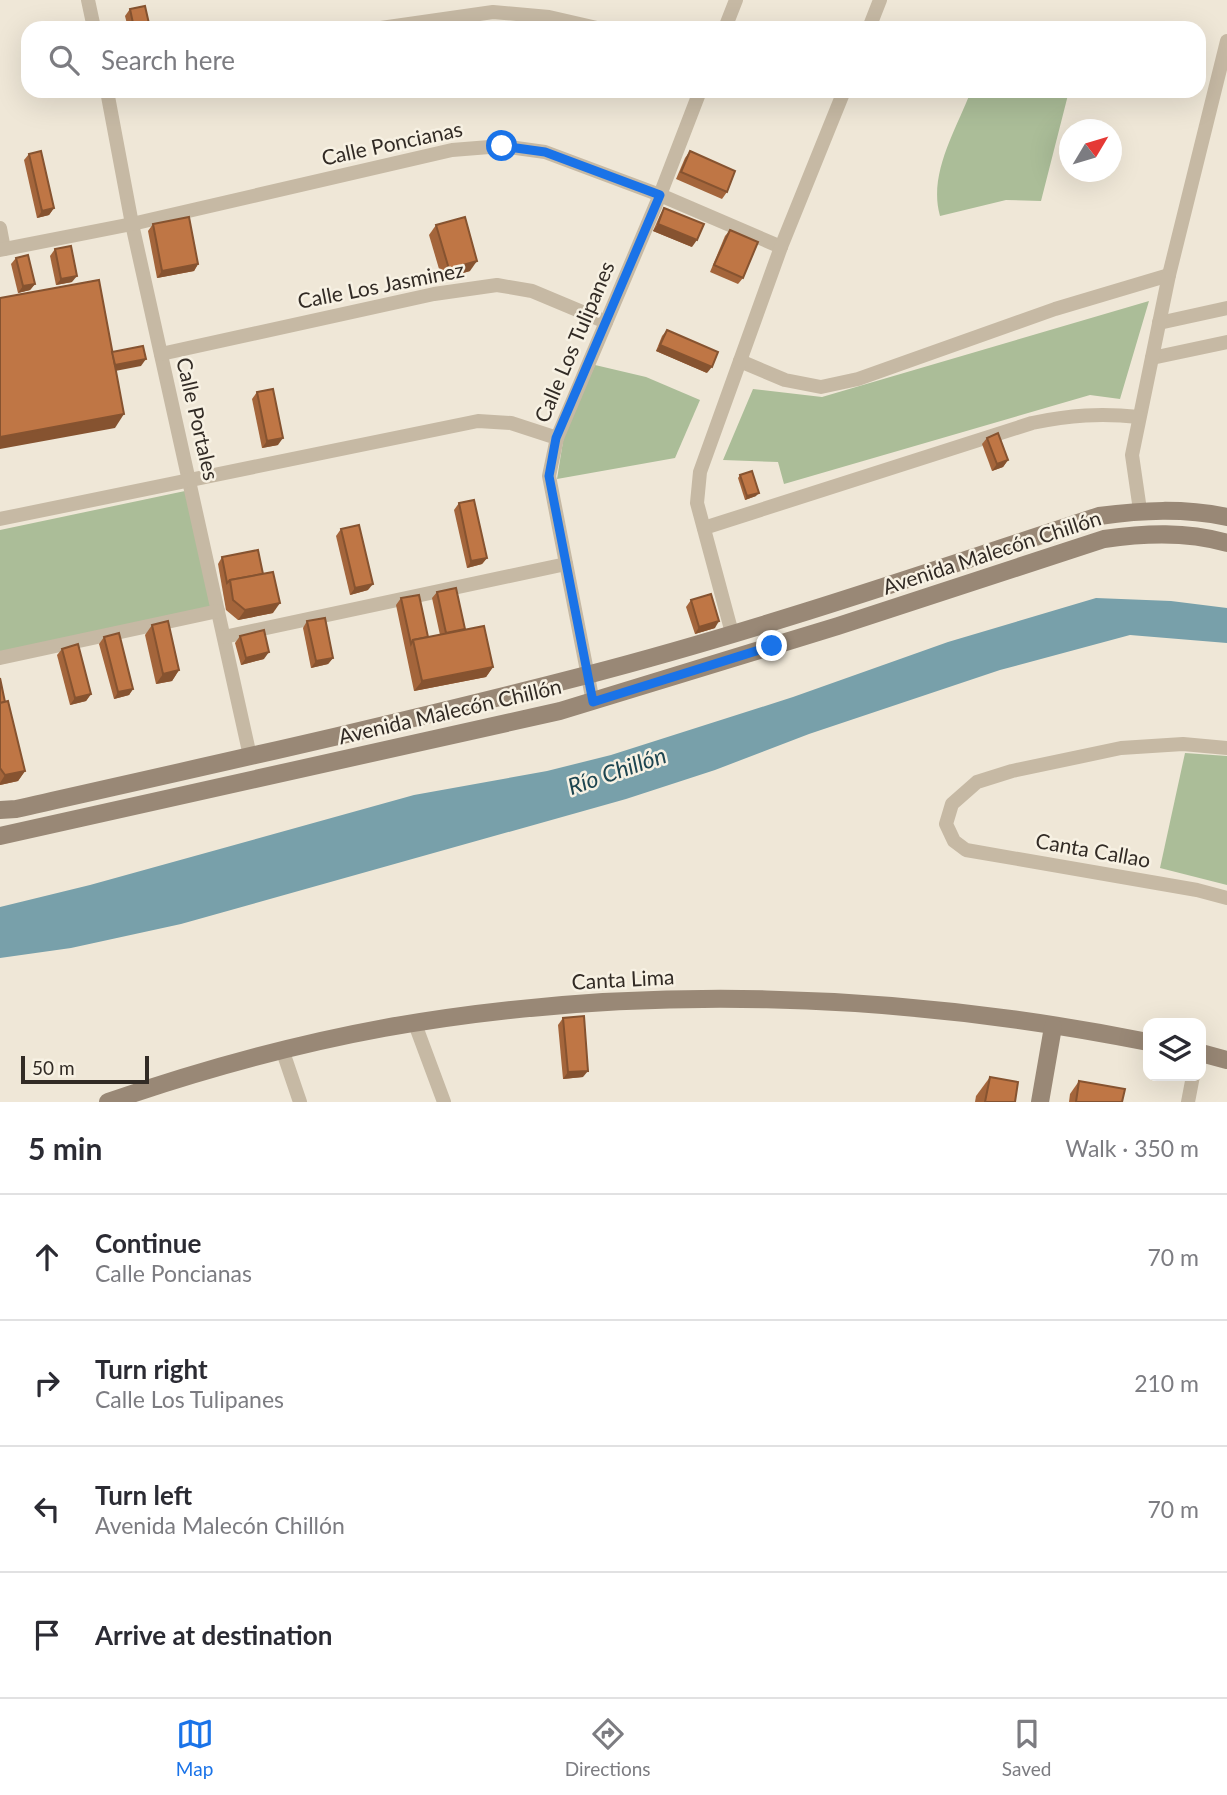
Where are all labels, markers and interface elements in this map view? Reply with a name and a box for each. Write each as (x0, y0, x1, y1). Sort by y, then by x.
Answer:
search box (21, 21, 1206, 98)
icon: search (45, 41, 83, 79)
text: Search here (101, 44, 235, 76)
street label: Calle Poncianas (319, 115, 464, 170)
north arrow (1059, 119, 1122, 182)
route start (486, 130, 517, 161)
street label: Calle Los Jasminez (295, 256, 466, 313)
street label: Calle Los Tulipanes (528, 257, 619, 426)
street label: Calle Portales (172, 355, 225, 483)
street label: Avenida Malecón Chillón (879, 504, 1104, 599)
route end (756, 630, 787, 661)
street label: Avenida Malecón Chillón (336, 673, 564, 748)
water label: Río Chillón (564, 740, 670, 800)
street label: Canta Callao (1034, 827, 1153, 872)
street label: Canta Lima (571, 963, 675, 994)
map controls (1143, 1018, 1206, 1081)
button: layers (1143, 1018, 1206, 1081)
scale bar (21, 1053, 149, 1085)
text: 50 m (32, 1056, 75, 1079)
text: 5 min (28, 1130, 102, 1166)
text: Walk · 350 m (1065, 1134, 1199, 1162)
text: Continue (95, 1227, 201, 1259)
icon: ahead (28, 1238, 66, 1276)
text: 70 m (1148, 1243, 1199, 1271)
text: Calle Poncianas (95, 1259, 252, 1287)
text: Turn right (95, 1353, 208, 1385)
icon: right (28, 1364, 66, 1402)
text: 210 m (1134, 1369, 1199, 1397)
text: Calle Los Tulipanes (95, 1385, 284, 1413)
text: Turn left (95, 1479, 192, 1511)
icon: left (28, 1490, 66, 1528)
text: 70 m (1148, 1495, 1199, 1523)
text: Avenida Malecón Chillón (95, 1511, 345, 1539)
icon: arrive (28, 1616, 66, 1654)
text: Arrive at destination (95, 1619, 332, 1651)
tab: Map (176, 1715, 214, 1780)
tab: Directions (565, 1715, 651, 1780)
tab: Saved (1002, 1715, 1051, 1780)

